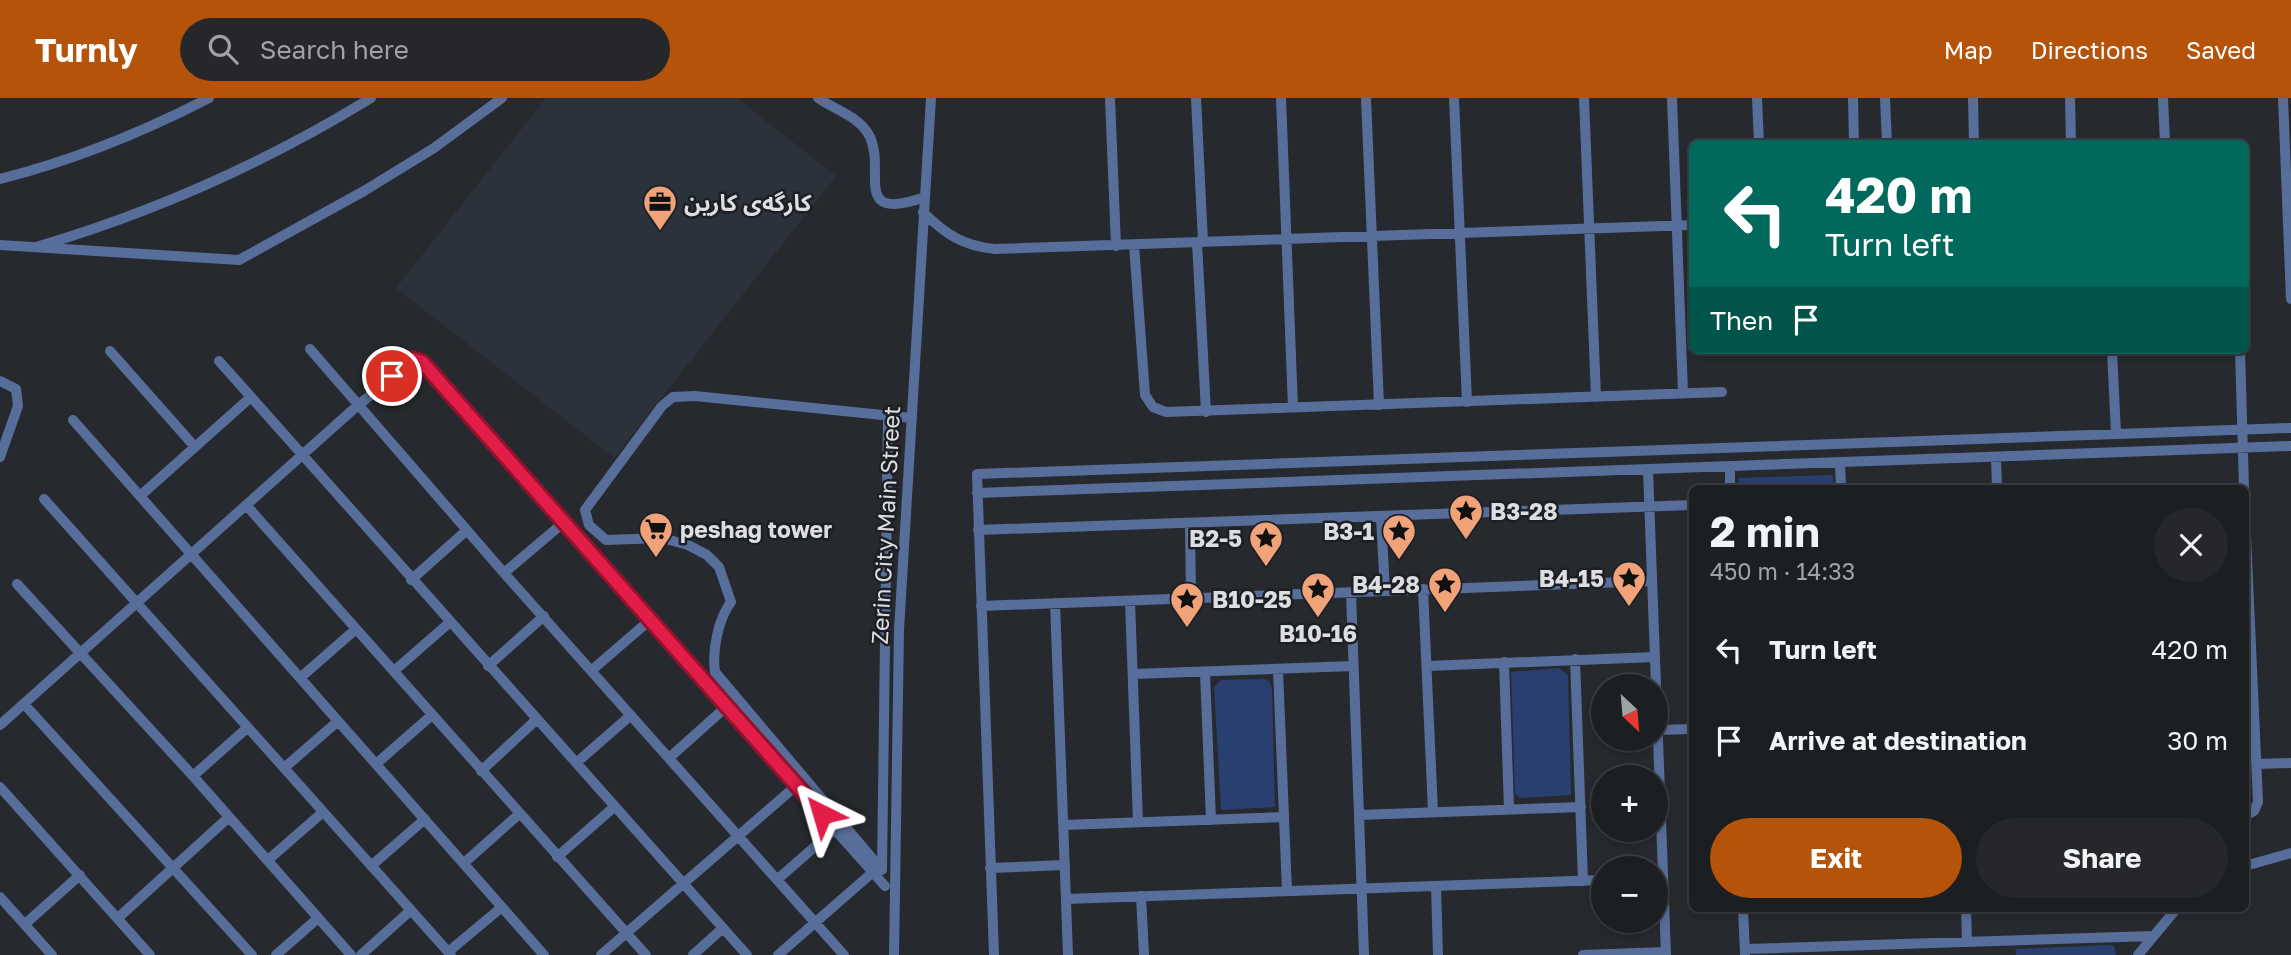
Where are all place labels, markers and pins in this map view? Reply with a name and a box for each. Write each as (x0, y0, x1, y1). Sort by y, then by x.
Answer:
office icon: کارگەی کارین (641, 183, 679, 232)
place label: کارگەی کارین (684, 188, 812, 217)
pin (362, 346, 422, 406)
place icon: B3-28 (1447, 492, 1485, 541)
place label: B3-28 (1490, 497, 1558, 525)
supermarket icon: peshag tower (637, 510, 675, 559)
place icon: B3-1 (1380, 512, 1418, 561)
place label: peshag tower (680, 515, 832, 543)
place label: B3-1 (1323, 517, 1374, 545)
place icon: B2-5 (1247, 519, 1285, 568)
place label: B2-5 (1189, 524, 1242, 552)
place icon: B4-15 (1610, 559, 1648, 608)
place label: B4-15 (1539, 564, 1604, 592)
place icon: B4-28 (1426, 565, 1464, 614)
place icon: B10-16 (1299, 570, 1337, 619)
place label: B4-28 (1352, 570, 1420, 598)
place icon: B10-25 (1168, 580, 1206, 629)
place label: B10-25 (1212, 585, 1292, 613)
place label: B10-16 (1279, 619, 1357, 647)

